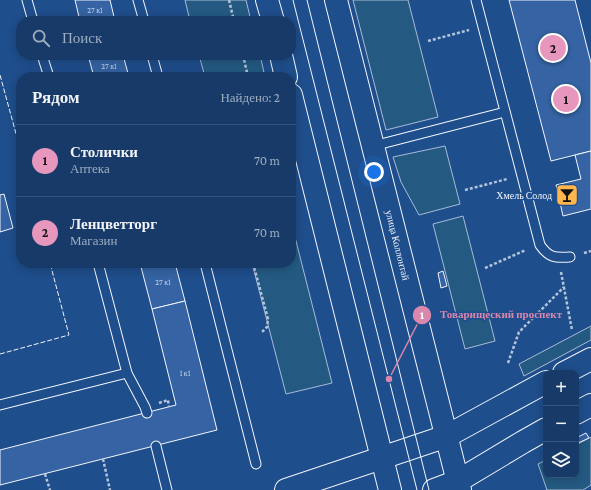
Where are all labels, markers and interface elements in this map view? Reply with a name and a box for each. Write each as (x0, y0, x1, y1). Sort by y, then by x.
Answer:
house number: 27 к1 (87, 6, 103, 15)
search box (16, 16, 296, 60)
icon: search (30, 27, 52, 49)
text: Поиск (62, 30, 102, 46)
pin: 2 (540, 33, 566, 63)
house number: 27 к1 (101, 62, 117, 71)
pin: 1 (553, 84, 579, 114)
text: Рядом (32, 88, 80, 107)
text: Найдено: 2 (220, 90, 280, 105)
text: Столички (70, 144, 138, 160)
text: 1 (43, 153, 47, 168)
text: 70 m (254, 153, 280, 168)
text: Аптека (70, 161, 110, 176)
your location (364, 162, 384, 182)
bar icon: Хмель Солод (554, 182, 580, 208)
place label: Хмель Солод (496, 190, 552, 201)
street label: улица Коллонтай (383, 209, 412, 282)
text: Ленцветторг (70, 216, 157, 232)
text: 2 (42, 225, 48, 240)
text: 70 m (254, 225, 280, 240)
text: Магазин (70, 233, 117, 248)
house number: 27 к1 (155, 278, 171, 287)
callout: Товарищеский проспект (412, 303, 570, 326)
text: 1 (420, 308, 425, 322)
text: Товарищеский проспект (440, 308, 563, 320)
house number: 1 к1 (180, 369, 191, 378)
map controls (543, 370, 579, 478)
button: + (543, 370, 579, 406)
button: − (543, 406, 579, 442)
button: layers (543, 442, 579, 478)

